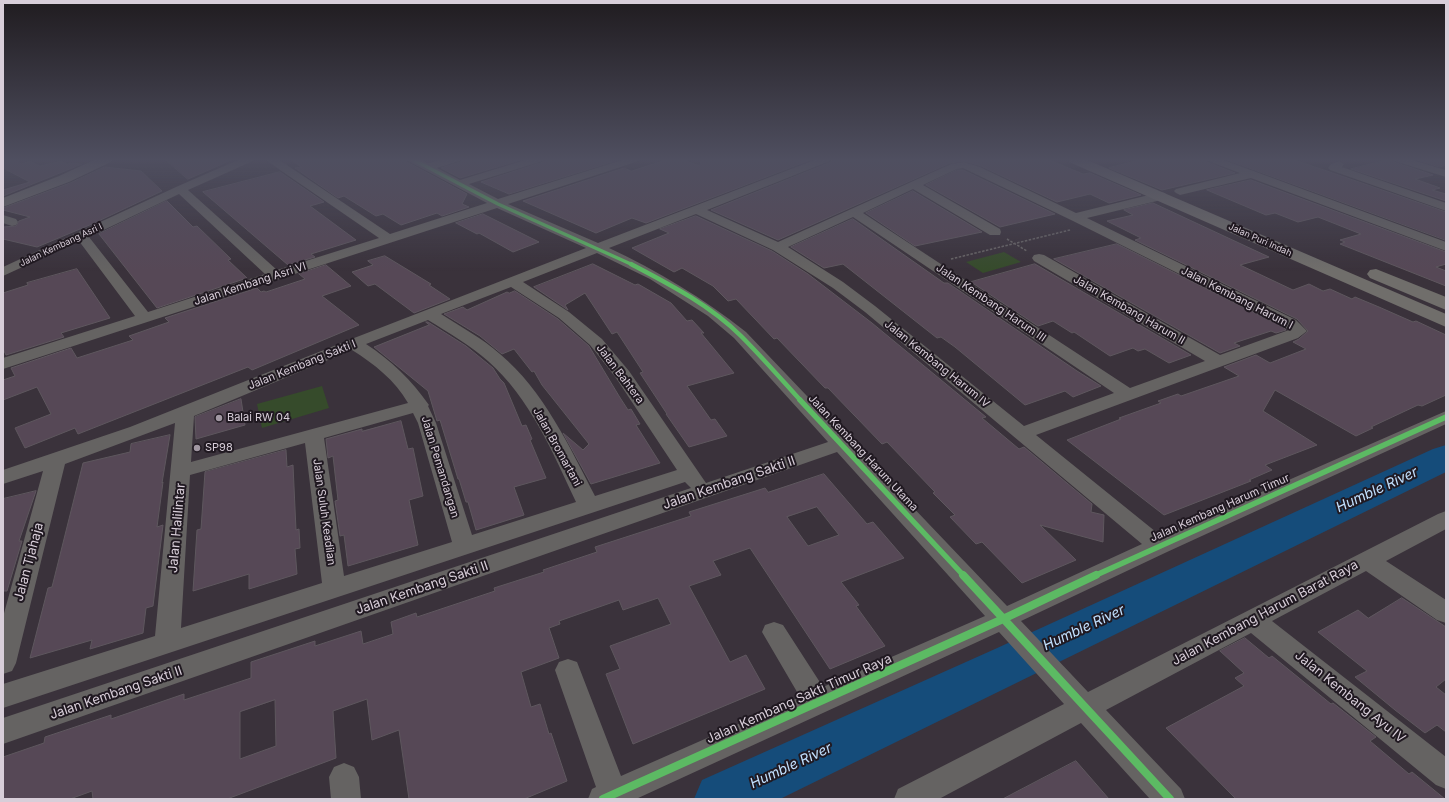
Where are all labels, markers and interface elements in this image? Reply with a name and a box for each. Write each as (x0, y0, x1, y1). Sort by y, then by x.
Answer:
street label: Jalan Kembang Asri I (18, 221, 104, 269)
street label: Jalan Puri Indah (1227, 221, 1293, 259)
street label: Jalan Kembang Asri VI (192, 260, 308, 308)
street label: Jalan Kembang Harum III (933, 261, 1049, 345)
street label: Jalan Kembang Harum I (1179, 264, 1295, 332)
street label: Jalan Kembang Harum II (1071, 273, 1187, 347)
street label: Jalan Kembang Harum IV (882, 317, 992, 411)
street label: Jalan Kembang Sakti I (246, 337, 358, 393)
street label: Jalan Bahtera (593, 342, 647, 406)
street label: Jalan Kembang Harum Utama (805, 392, 921, 514)
street label: Jalan Bromartani (530, 405, 584, 489)
place label: Balai RW 04 (227, 411, 290, 425)
marker: Balai RW 04 (214, 413, 224, 423)
street label: Jalan Pemandangan (418, 415, 462, 519)
place label: SP98 (205, 441, 233, 455)
marker: SP98 (192, 443, 202, 453)
street label: Jalan Kembang Sakti II (661, 453, 797, 513)
street label: Jalan Suluh Keadilan (310, 458, 338, 566)
water label: Humble River (1333, 464, 1421, 516)
street label: Jalan Kembang Harum Timur (1148, 471, 1292, 545)
street label: Jalan Halilintar (165, 482, 189, 574)
street label: Jalan Tjahaja (11, 521, 47, 603)
street label: Jalan Kembang Harum Barat Raya (1169, 557, 1361, 669)
street label: Jalan Kembang Sakti II (354, 558, 490, 618)
water label: Humble River (1040, 602, 1128, 654)
street label: Jalan Kembang Ayu IV (1292, 648, 1408, 746)
street label: Jalan Kembang Sakti Timur Raya (704, 651, 894, 747)
street label: Jalan Kembang Sakti II (48, 663, 184, 723)
water label: Humble River (747, 740, 835, 792)

